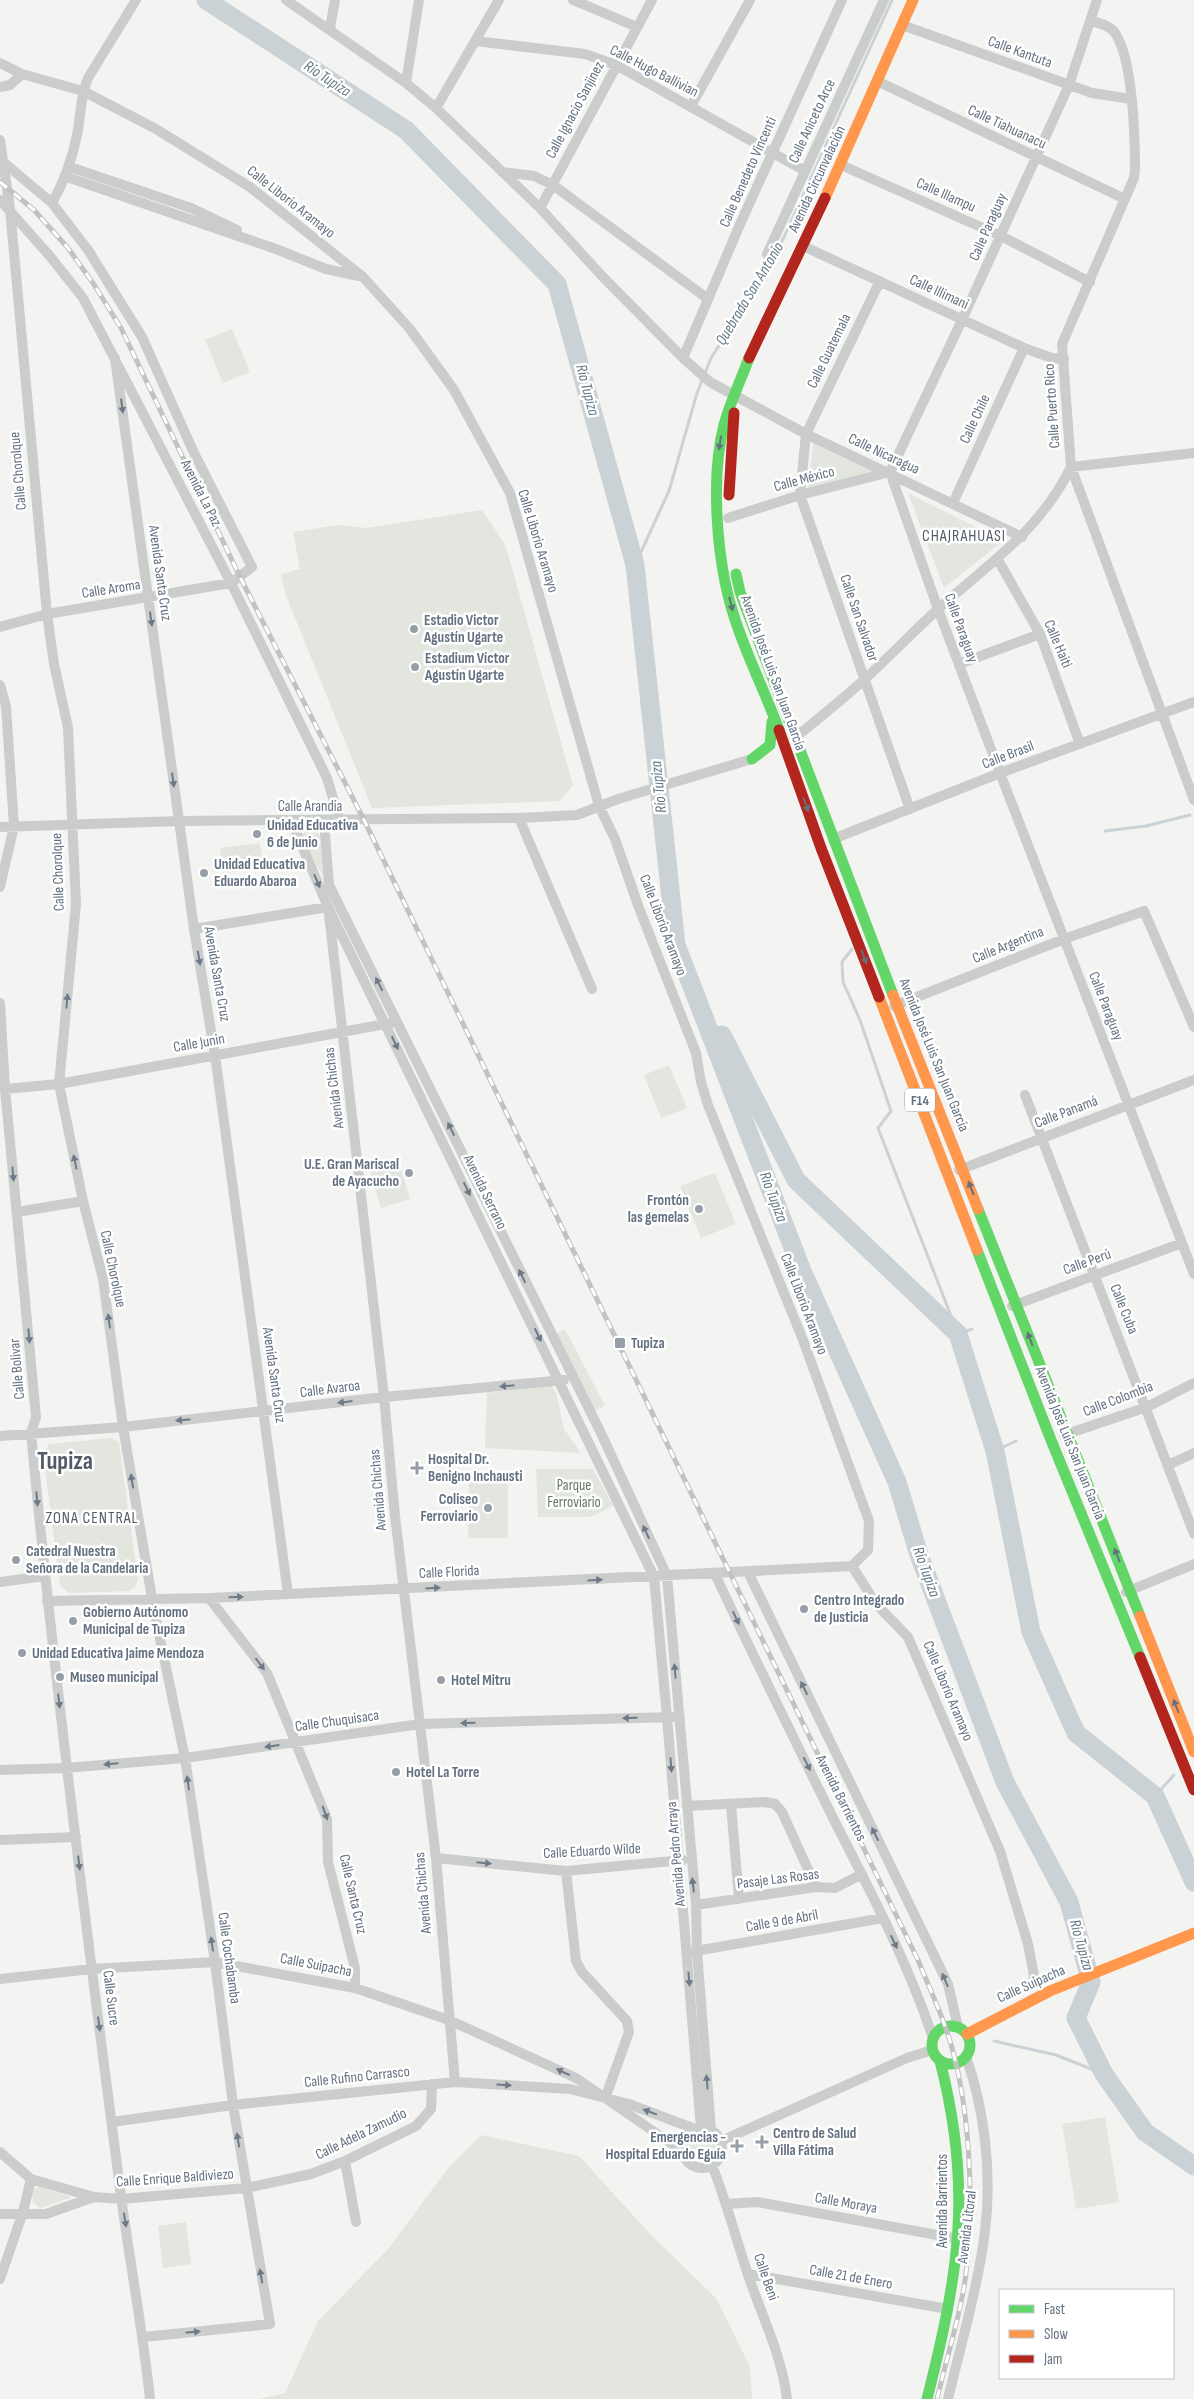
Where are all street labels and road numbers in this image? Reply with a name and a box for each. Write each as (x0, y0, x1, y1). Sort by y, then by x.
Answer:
street label: Calle Kantuta (985, 32, 1055, 72)
street label: Calle Hugo Ballivian (606, 40, 702, 102)
street label: Calle Ignacio Sanjinez (541, 58, 609, 162)
street label: Calle Aniceto Arce (784, 76, 840, 166)
street label: Calle Tiahuanacu (965, 101, 1049, 153)
street label: Calle Benedeto Vincenti (715, 114, 781, 230)
street label: Avenida Circunvalación (784, 123, 850, 236)
street label: Calle Liborio Aramayo (243, 162, 339, 242)
street label: Calle Illampu (913, 173, 979, 217)
street label: Calle Paraguay (965, 190, 1011, 264)
street label: Calle Illimani (906, 270, 972, 314)
street label: Calle Guatemala (803, 310, 855, 391)
street label: Calle Puerto Rico (1040, 363, 1064, 449)
street label: Calle Chile (955, 391, 995, 447)
street label: Calle Nicaragua (845, 429, 923, 479)
street label: Calle Chorolque (5, 431, 31, 511)
street label: Avenida La Paz (176, 455, 226, 530)
street label: Calle México (771, 462, 837, 496)
street label: Calle Liborio Aramayo (513, 487, 563, 595)
street label: Avenida Santa Cruz (144, 523, 176, 623)
street label: Calle San Salvador (835, 572, 883, 665)
street label: Calle Aroma (80, 575, 142, 603)
street label: Calle Paraguay (940, 591, 982, 665)
street label: Avenida José Luis San Juan García (736, 592, 810, 753)
street label: Calle Haiti (1039, 617, 1077, 671)
street label: Calle Brasil (979, 736, 1037, 774)
street label: Calle Arandia (278, 797, 343, 816)
street label: Calle Chorolque (47, 833, 69, 911)
street label: Calle Liborio Aramayo (635, 872, 691, 978)
street label: Calle Argentina (969, 922, 1047, 968)
street label: Avenida Santa Cruz (199, 924, 235, 1024)
street label: Calle Paraguay (1084, 969, 1128, 1043)
street label: Avenida José Luis San Juan García (894, 975, 974, 1135)
street label: Calle Junin (172, 1029, 226, 1057)
street label: Avenida Chichas (320, 1046, 349, 1131)
road number: F14 (905, 1088, 935, 1112)
street label: Calle Panamá (1032, 1091, 1101, 1133)
street label: Avenida Serrano (458, 1151, 511, 1232)
street label: Calle Chorolque (96, 1229, 130, 1309)
street label: Calle Perú (1060, 1245, 1114, 1279)
street label: Calle Liborio Aramayo (776, 1251, 832, 1357)
street label: Calle Cuba (1105, 1281, 1143, 1337)
street label: Avenida Santa Cruz (258, 1325, 290, 1425)
street label: Calle Bolivar (5, 1337, 29, 1400)
street label: Avenida José Luis San Juan García (1030, 1363, 1110, 1523)
street label: Calle Avaroa (299, 1376, 361, 1402)
street label: Calle Colombia (1080, 1377, 1156, 1421)
street label: Avenida Chichas (365, 1448, 391, 1532)
street label: Calle Florida (418, 1561, 480, 1583)
street label: Calle Liborio Aramayo (918, 1638, 978, 1744)
street label: Calle Chuquisaca (294, 1706, 380, 1736)
street label: Avenida Barrientos (811, 1751, 871, 1844)
street label: Avenida Pedro Arraya (662, 1801, 690, 1908)
street label: Calle Eduardo Wilde (543, 1839, 641, 1863)
street label: Avenida Chichas (410, 1851, 436, 1935)
street label: Calle Santa Cruz (335, 1852, 372, 1936)
street label: Pasaje Las Rosas (736, 1865, 820, 1893)
street label: Calle 9 de Abril (744, 1905, 820, 1937)
street label: Calle Cochabamba (213, 1911, 245, 2005)
street label: Calle Suipacha (279, 1949, 354, 1981)
street label: Calle Suipacha (994, 1960, 1068, 2007)
street label: Calle Sucre (98, 1969, 124, 2027)
street label: Calle Rufino Carrasco (303, 2062, 411, 2092)
street label: Calle Adela Zamudio (312, 2104, 410, 2164)
street label: Avenida Barrientos (933, 2154, 952, 2249)
street label: Calle Enrique Baldiviezo (116, 2164, 234, 2192)
street label: Calle Moraya (813, 2188, 879, 2218)
street label: Avenida Litoral (953, 2189, 981, 2265)
street label: Calle Beni (749, 2251, 783, 2303)
street label: Calle 21 de Enero (808, 2260, 894, 2294)

